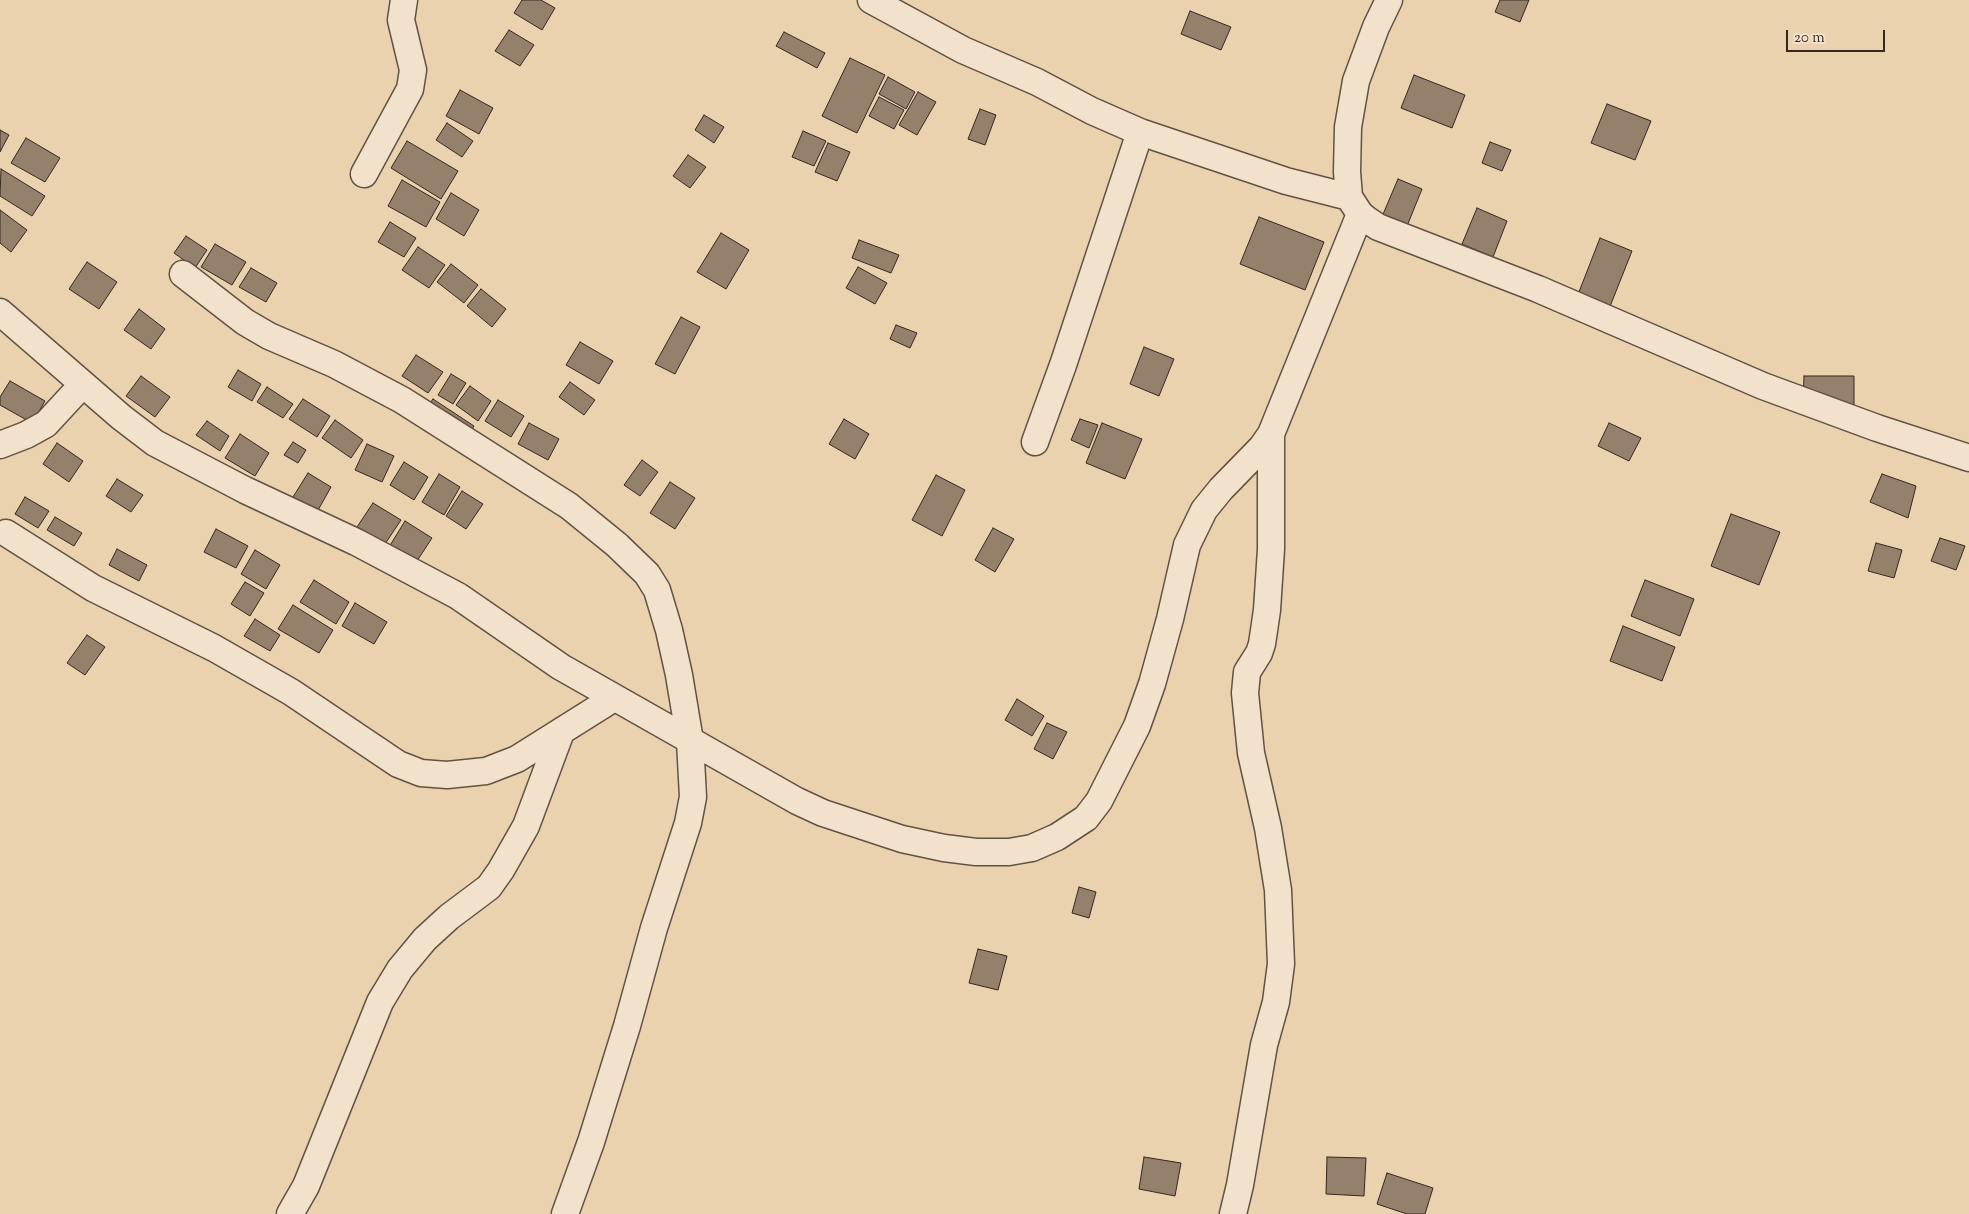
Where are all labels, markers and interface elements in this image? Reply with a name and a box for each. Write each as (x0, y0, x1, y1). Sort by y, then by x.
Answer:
scale bar (1789, 20, 1888, 52)
text: 20 m (1794, 28, 1825, 49)

